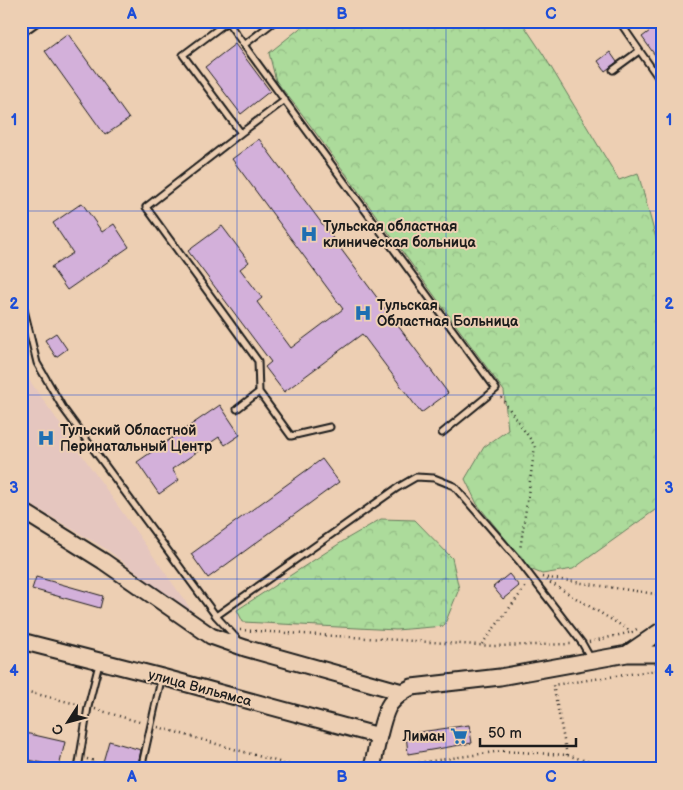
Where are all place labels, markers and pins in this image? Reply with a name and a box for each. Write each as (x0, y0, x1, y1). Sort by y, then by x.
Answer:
place label: Тульская областная клиническая больница (323, 218, 476, 251)
hospital icon: Тульская областная клиническая больница (299, 224, 319, 244)
place label: Тульская Областная Больница (377, 297, 519, 330)
hospital icon: Тульская Областная Больница (353, 303, 373, 323)
place label: Тульский Областной Перинатальный Центр (60, 422, 213, 455)
hospital icon: Тульский Областной Перинатальный Центр (36, 428, 56, 448)
supermarket icon: Лиман (449, 726, 469, 746)
place label: Лиман (401, 728, 445, 745)

